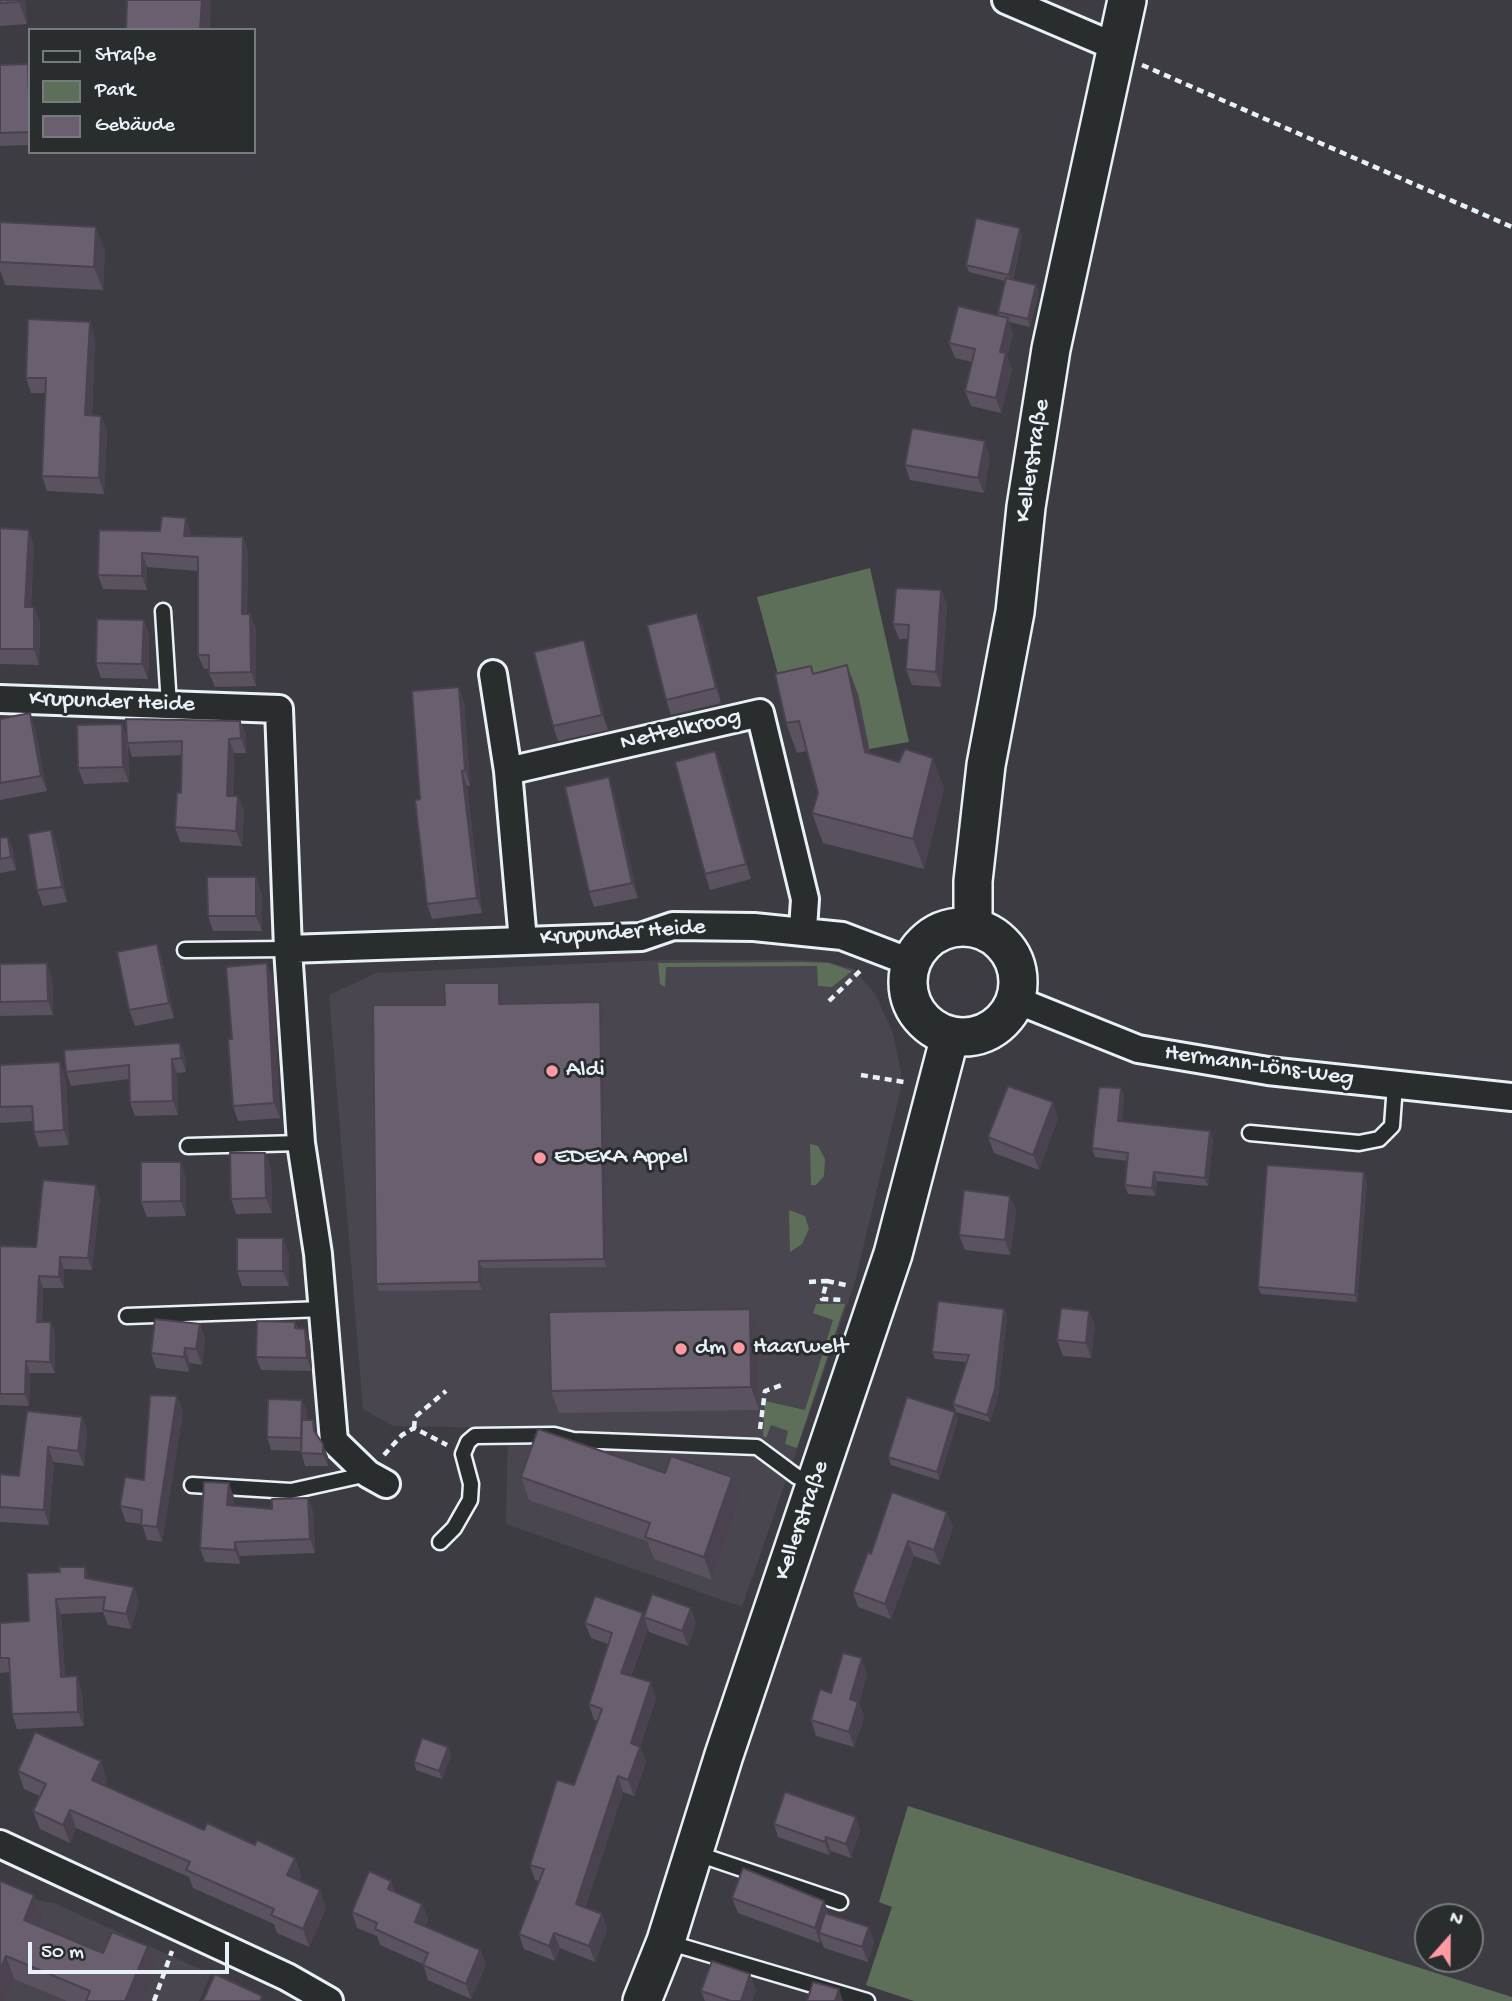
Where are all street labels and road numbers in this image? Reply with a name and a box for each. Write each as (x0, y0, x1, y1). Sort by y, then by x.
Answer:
street label: Kellerstraße (1010, 397, 1058, 525)
street label: Krupunder Heide (29, 686, 195, 720)
street label: Nettelkroog (618, 703, 744, 759)
street label: Krupunder Heide (539, 914, 707, 954)
street label: Hermann-Löns-Weg (1163, 1039, 1355, 1095)
street label: Kellerstraße (769, 1457, 837, 1585)

